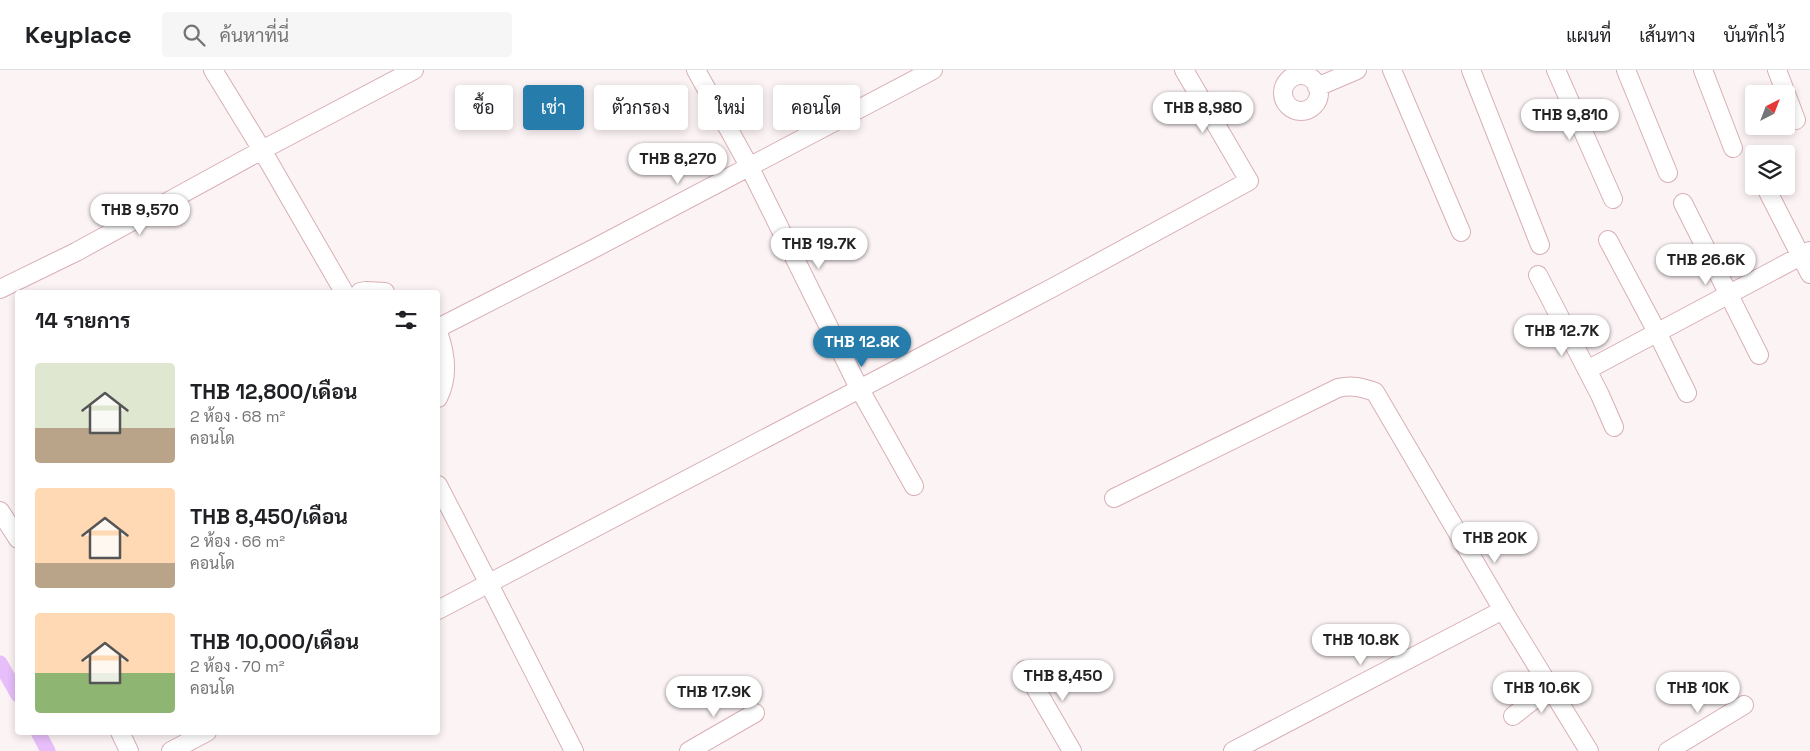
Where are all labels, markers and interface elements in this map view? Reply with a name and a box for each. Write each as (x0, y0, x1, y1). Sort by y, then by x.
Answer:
search box (162, 12, 512, 57)
text: Keyplace (25, 19, 132, 50)
icon: search (180, 21, 208, 49)
text: ค้นหาที่นี่ (220, 23, 289, 48)
text: แผนที่ (1566, 24, 1611, 47)
text: เส้นทาง (1639, 24, 1695, 47)
text: บันทึกไว้ (1723, 24, 1785, 47)
chip: ซื้อ (455, 85, 513, 130)
chip: เช่า (523, 85, 584, 130)
chip: ตัวกรอง (594, 85, 688, 130)
chip: ใหม่ (698, 85, 763, 130)
chip: คอนโด (773, 85, 860, 130)
north arrow (1745, 85, 1795, 135)
map controls (1745, 85, 1795, 195)
pin: THB 8,980 (1146, 92, 1260, 134)
text: THB 8,980 (1164, 97, 1242, 118)
pin: THB 9,810 (1513, 98, 1627, 141)
text: THB 9,810 (1532, 104, 1608, 125)
pin: THB 8,270 (621, 142, 735, 185)
button: layers (1745, 145, 1795, 195)
text: THB 8,270 (639, 148, 717, 169)
pin: THB 9,570 (83, 194, 197, 236)
text: THB 9,570 (101, 199, 179, 220)
pin: THB 19.7K (762, 228, 876, 270)
text: THB 19.7K (782, 233, 856, 254)
pin: THB 26.6K (1649, 244, 1763, 286)
text: THB 26.6K (1667, 249, 1745, 270)
icon: filters (392, 306, 420, 334)
text: 14 รายการ (35, 307, 130, 334)
pin: THB 12.7K (1505, 314, 1619, 357)
text: THB 12.7K (1525, 320, 1599, 341)
pin: THB 12.8K (805, 326, 919, 368)
text: THB 12.8K (824, 331, 900, 352)
text: THB 12,800/เดือน (190, 378, 358, 405)
icon: home (75, 383, 135, 443)
text: 2 ห้อง · 68 m² (190, 406, 285, 427)
text: คอนโด (190, 428, 235, 449)
text: THB 8,450/เดือน (190, 503, 348, 530)
icon: home (75, 508, 135, 568)
pin: THB 20K (1449, 522, 1541, 564)
text: THB 20K (1463, 527, 1527, 548)
text: 2 ห้อง · 66 m² (190, 531, 285, 552)
text: คอนโด (190, 553, 235, 574)
pin: THB 10.8K (1304, 624, 1418, 666)
text: THB 10,000/เดือน (190, 628, 359, 655)
text: THB 10.8K (1323, 629, 1399, 650)
icon: home (75, 633, 135, 693)
text: 2 ห้อง · 70 m² (190, 656, 285, 677)
pin: THB 8,450 (1006, 660, 1120, 702)
text: THB 8,450 (1023, 665, 1103, 686)
pin: THB 10.6K (1485, 672, 1599, 714)
pin: THB 10K (1652, 672, 1744, 714)
pin: THB 17.9K (657, 676, 771, 718)
text: THB 10.6K (1504, 677, 1580, 698)
text: THB 10K (1667, 677, 1729, 698)
text: คอนโด (190, 678, 235, 699)
text: THB 17.9K (677, 681, 751, 702)

